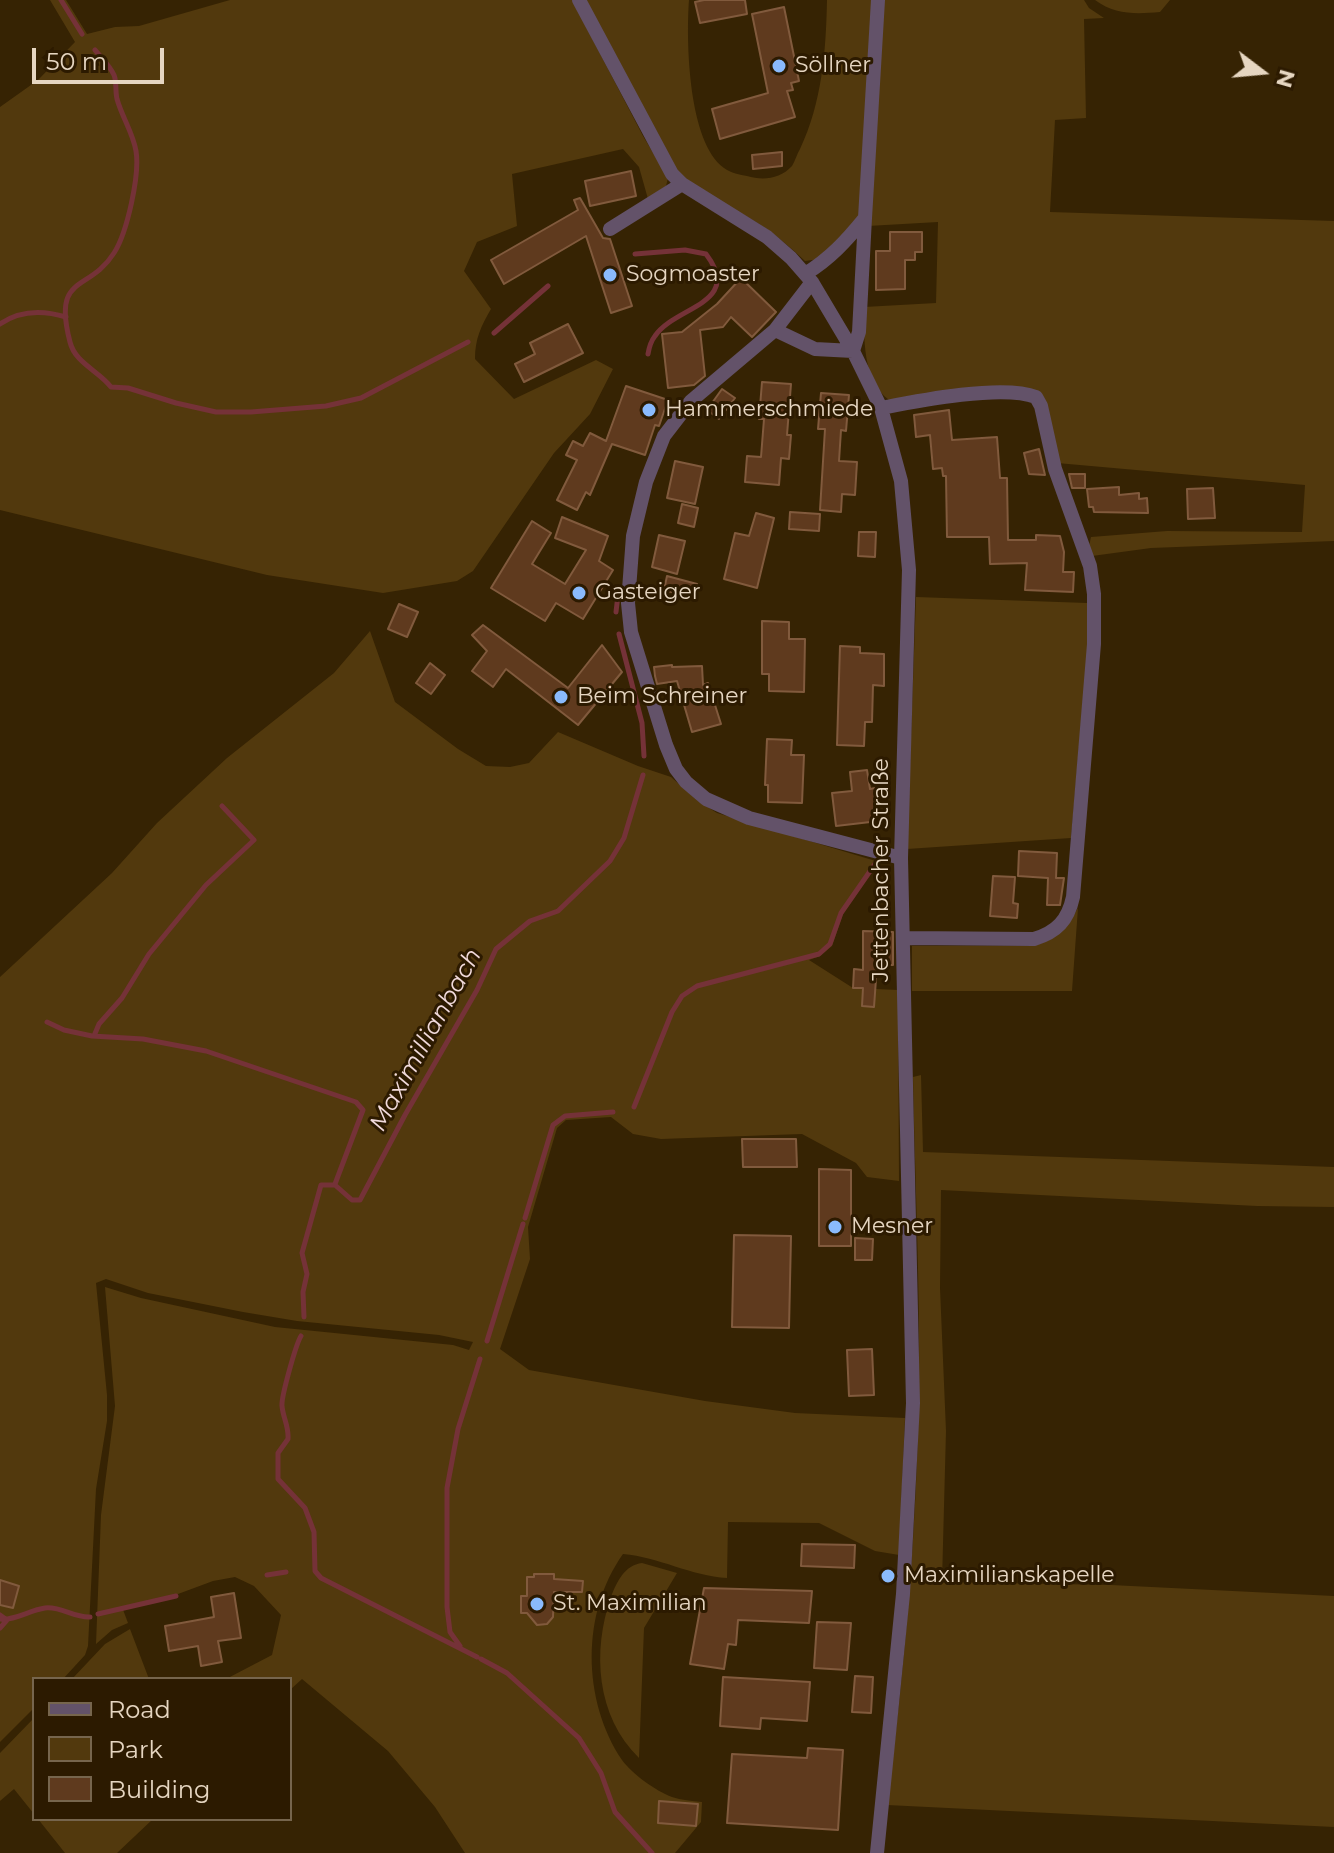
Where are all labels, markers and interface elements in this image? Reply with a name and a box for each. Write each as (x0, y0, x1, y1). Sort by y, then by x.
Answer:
scale bar (36, 32, 168, 82)
north arrow (1222, 32, 1302, 112)
text: 50 m (46, 47, 107, 76)
place label: Söllner (795, 53, 871, 79)
marker: Söllner (770, 57, 788, 75)
text: N (1270, 66, 1301, 91)
place label: Sogmoaster (626, 262, 760, 288)
marker: Sogmoaster (601, 266, 619, 284)
place label: Hammerschmiede (665, 397, 873, 423)
marker: Hammerschmiede (640, 401, 658, 419)
place label: Gasteiger (595, 580, 701, 606)
marker: Gasteiger (570, 584, 588, 602)
place label: Beim Schreiner (577, 684, 747, 710)
marker: Beim Schreiner (552, 688, 570, 706)
street label: Jettenbacher Straße (869, 758, 895, 982)
water label: Maximillianbach (364, 944, 488, 1136)
place label: Mesner (851, 1214, 933, 1240)
marker: Mesner (826, 1218, 844, 1236)
place label: Maximilianskapelle (904, 1563, 1115, 1589)
marker: Maximilianskapelle (879, 1567, 897, 1585)
place label: St. Maximilian (553, 1591, 707, 1617)
marker: St. Maximilian (528, 1595, 546, 1613)
legend (32, 1677, 292, 1821)
text: Road (108, 1695, 171, 1724)
text: Park (108, 1735, 163, 1764)
text: Building (108, 1775, 211, 1804)

